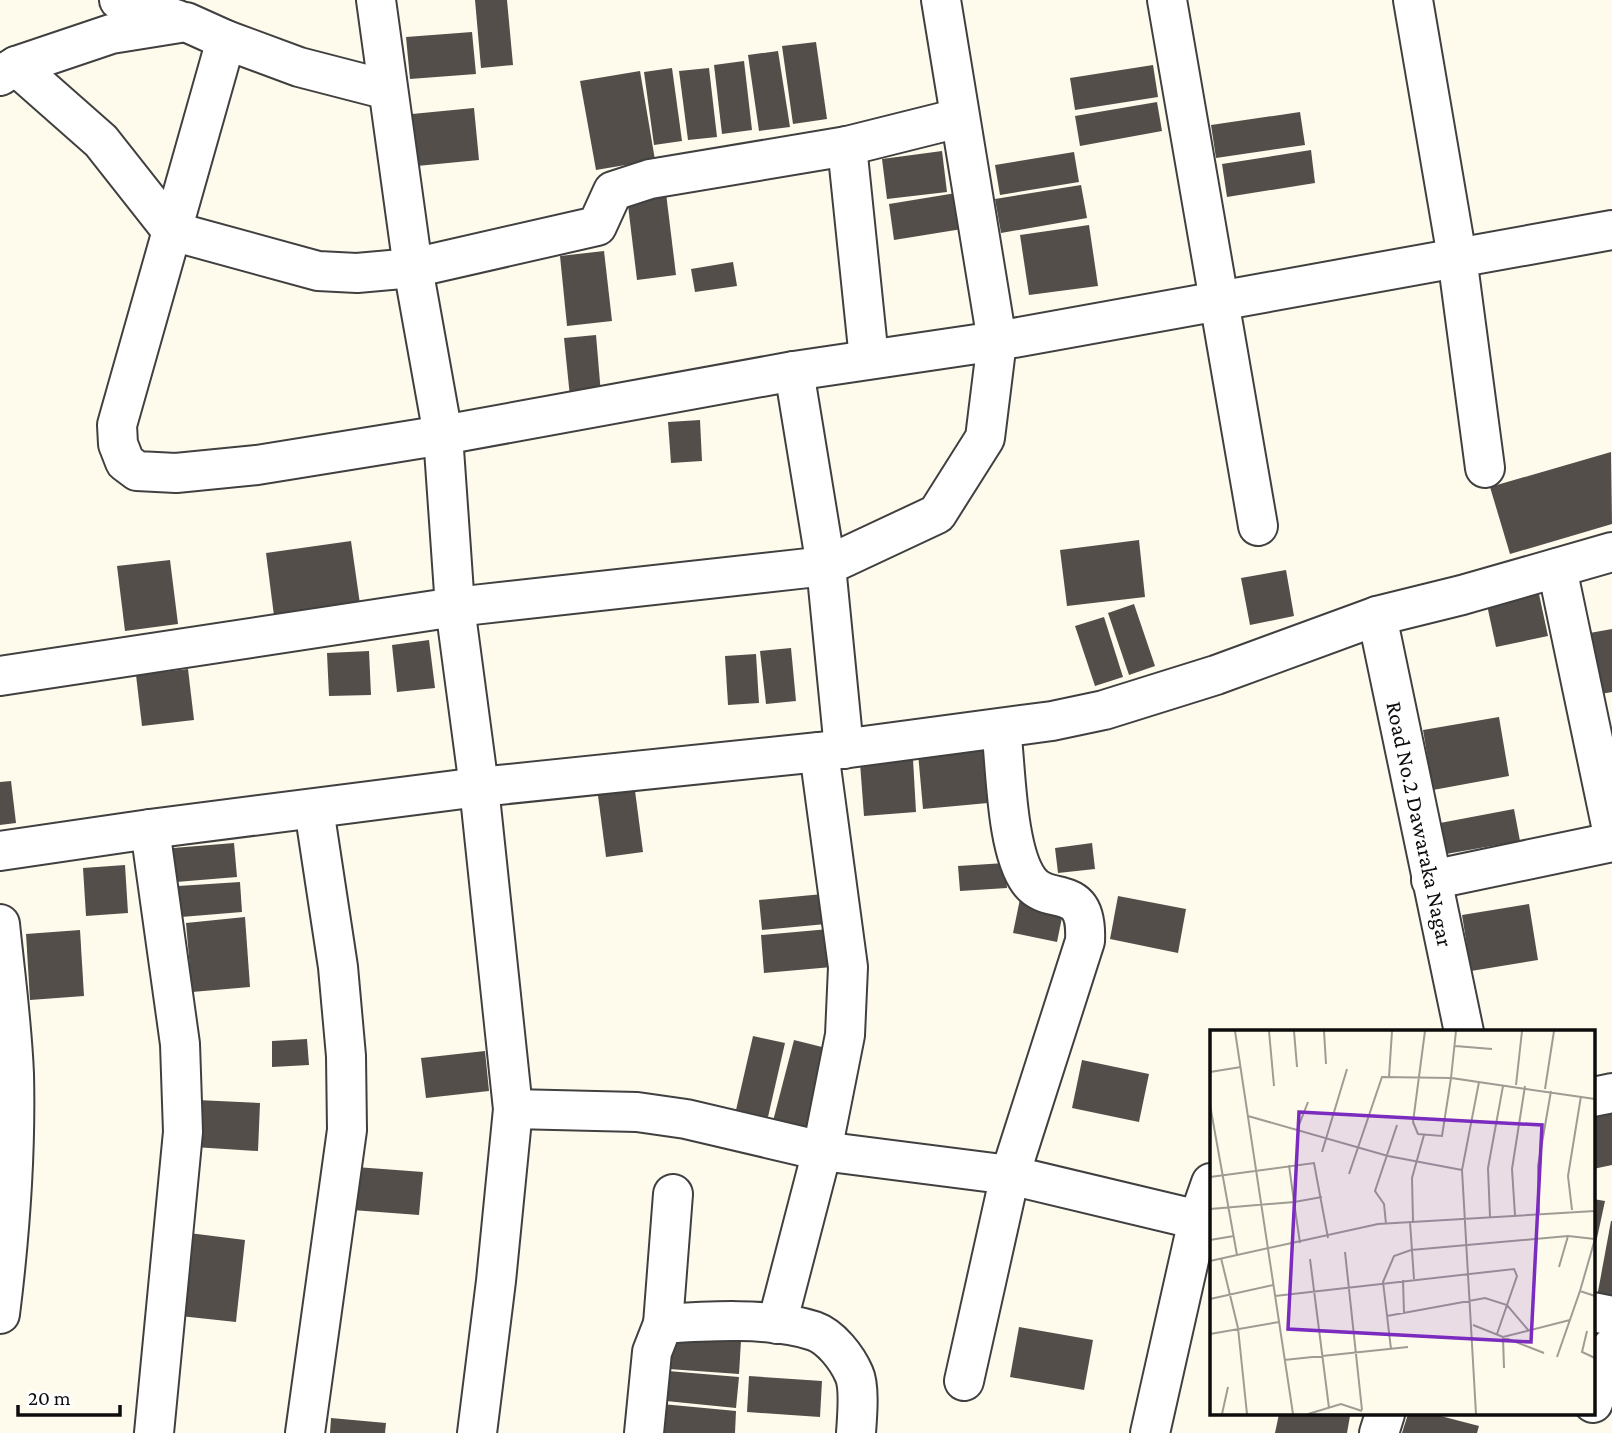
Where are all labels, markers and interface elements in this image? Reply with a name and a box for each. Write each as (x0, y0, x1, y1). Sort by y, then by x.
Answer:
street label: Road No.2 Dawaraka Nagar (1381, 699, 1459, 949)
inset map (1210, 1030, 1594, 1416)
scale bar (18, 1374, 119, 1418)
text: 20 m (28, 1386, 71, 1410)

